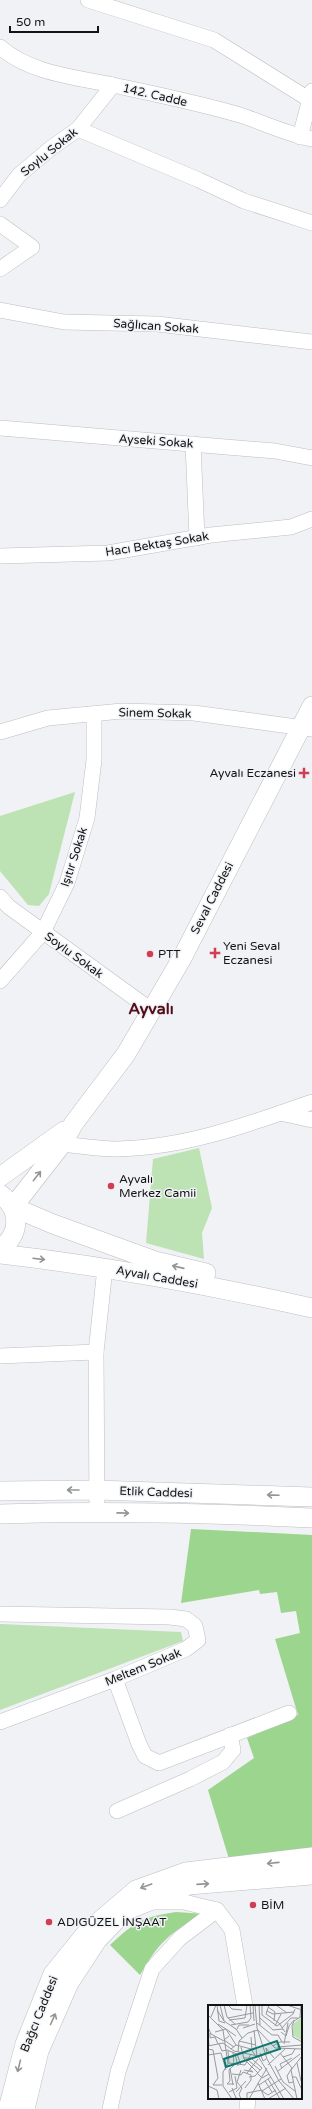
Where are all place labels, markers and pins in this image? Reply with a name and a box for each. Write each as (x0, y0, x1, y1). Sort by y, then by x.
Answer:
place label: Ayvalı Eczanesi (209, 766, 296, 780)
marker: Ayvalı Eczanesi (299, 768, 309, 778)
place label: Yeni Seval Eczanesi (223, 939, 280, 967)
place label: PTT (158, 947, 181, 961)
marker: Yeni Seval Eczanesi (210, 948, 220, 958)
marker: PTT (145, 949, 155, 959)
place label: Ayvalı Merkez Camii (119, 1172, 196, 1200)
marker: Ayvalı Merkez Camii (106, 1181, 116, 1191)
place label: BİM (261, 1898, 284, 1912)
marker: BİM (248, 1900, 258, 1910)
place label: ADIGÜZEL İNŞAAT (57, 1915, 167, 1929)
marker: ADIGÜZEL İNŞAAT (44, 1917, 54, 1927)

